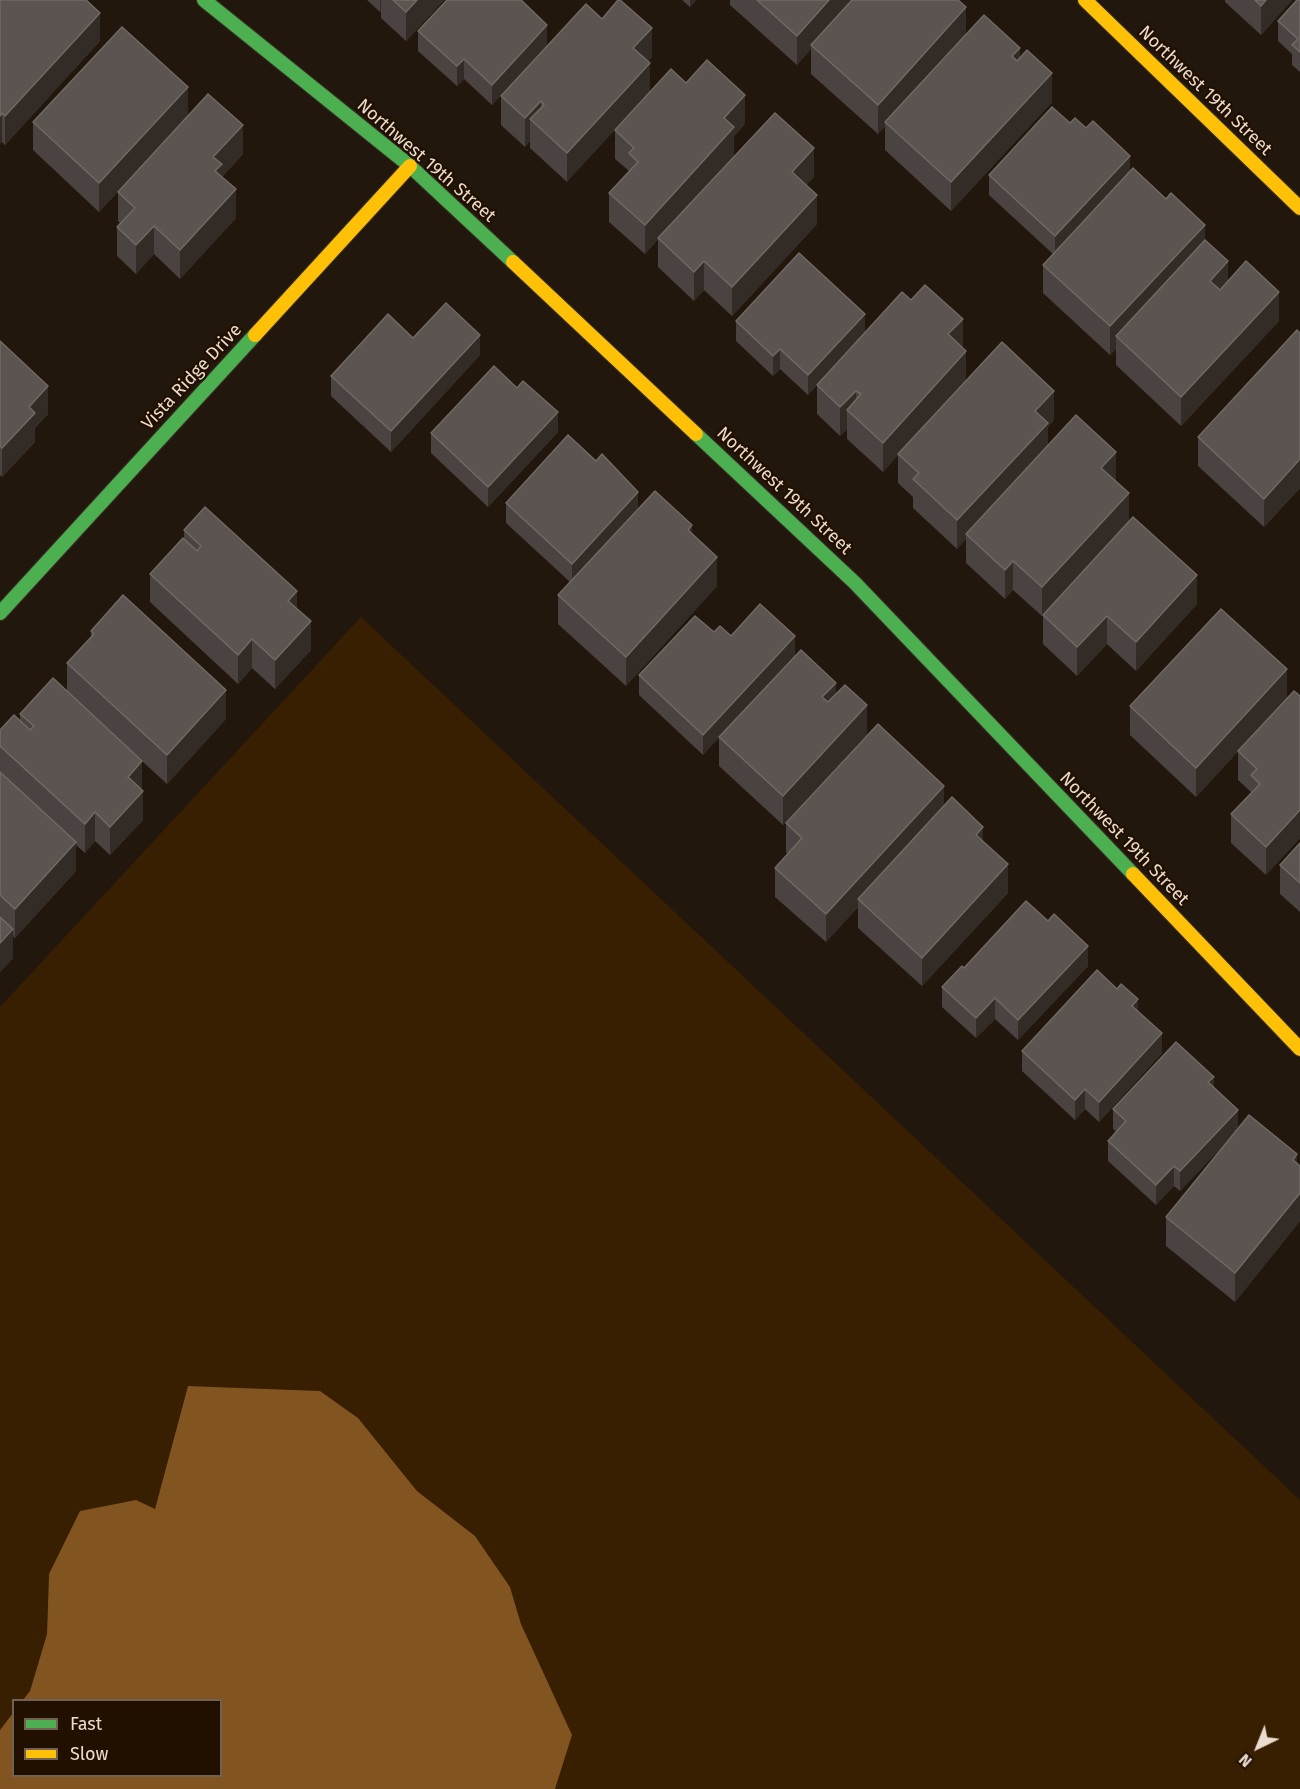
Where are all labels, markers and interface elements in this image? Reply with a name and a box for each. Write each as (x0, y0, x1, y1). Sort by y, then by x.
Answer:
street label: Northwest 19th Street (1134, 22, 1276, 160)
street label: Northwest 19th Street (352, 95, 500, 227)
street label: Vista Ridge Drive (137, 320, 247, 434)
street label: Northwest 19th Street (712, 423, 856, 559)
street label: Northwest 19th Street (1055, 768, 1193, 910)
legend (12, 1699, 222, 1777)
text: Fast (70, 1713, 102, 1735)
north arrow (1228, 1717, 1288, 1777)
text: Slow (70, 1743, 108, 1765)
text: N (1235, 1750, 1256, 1771)

